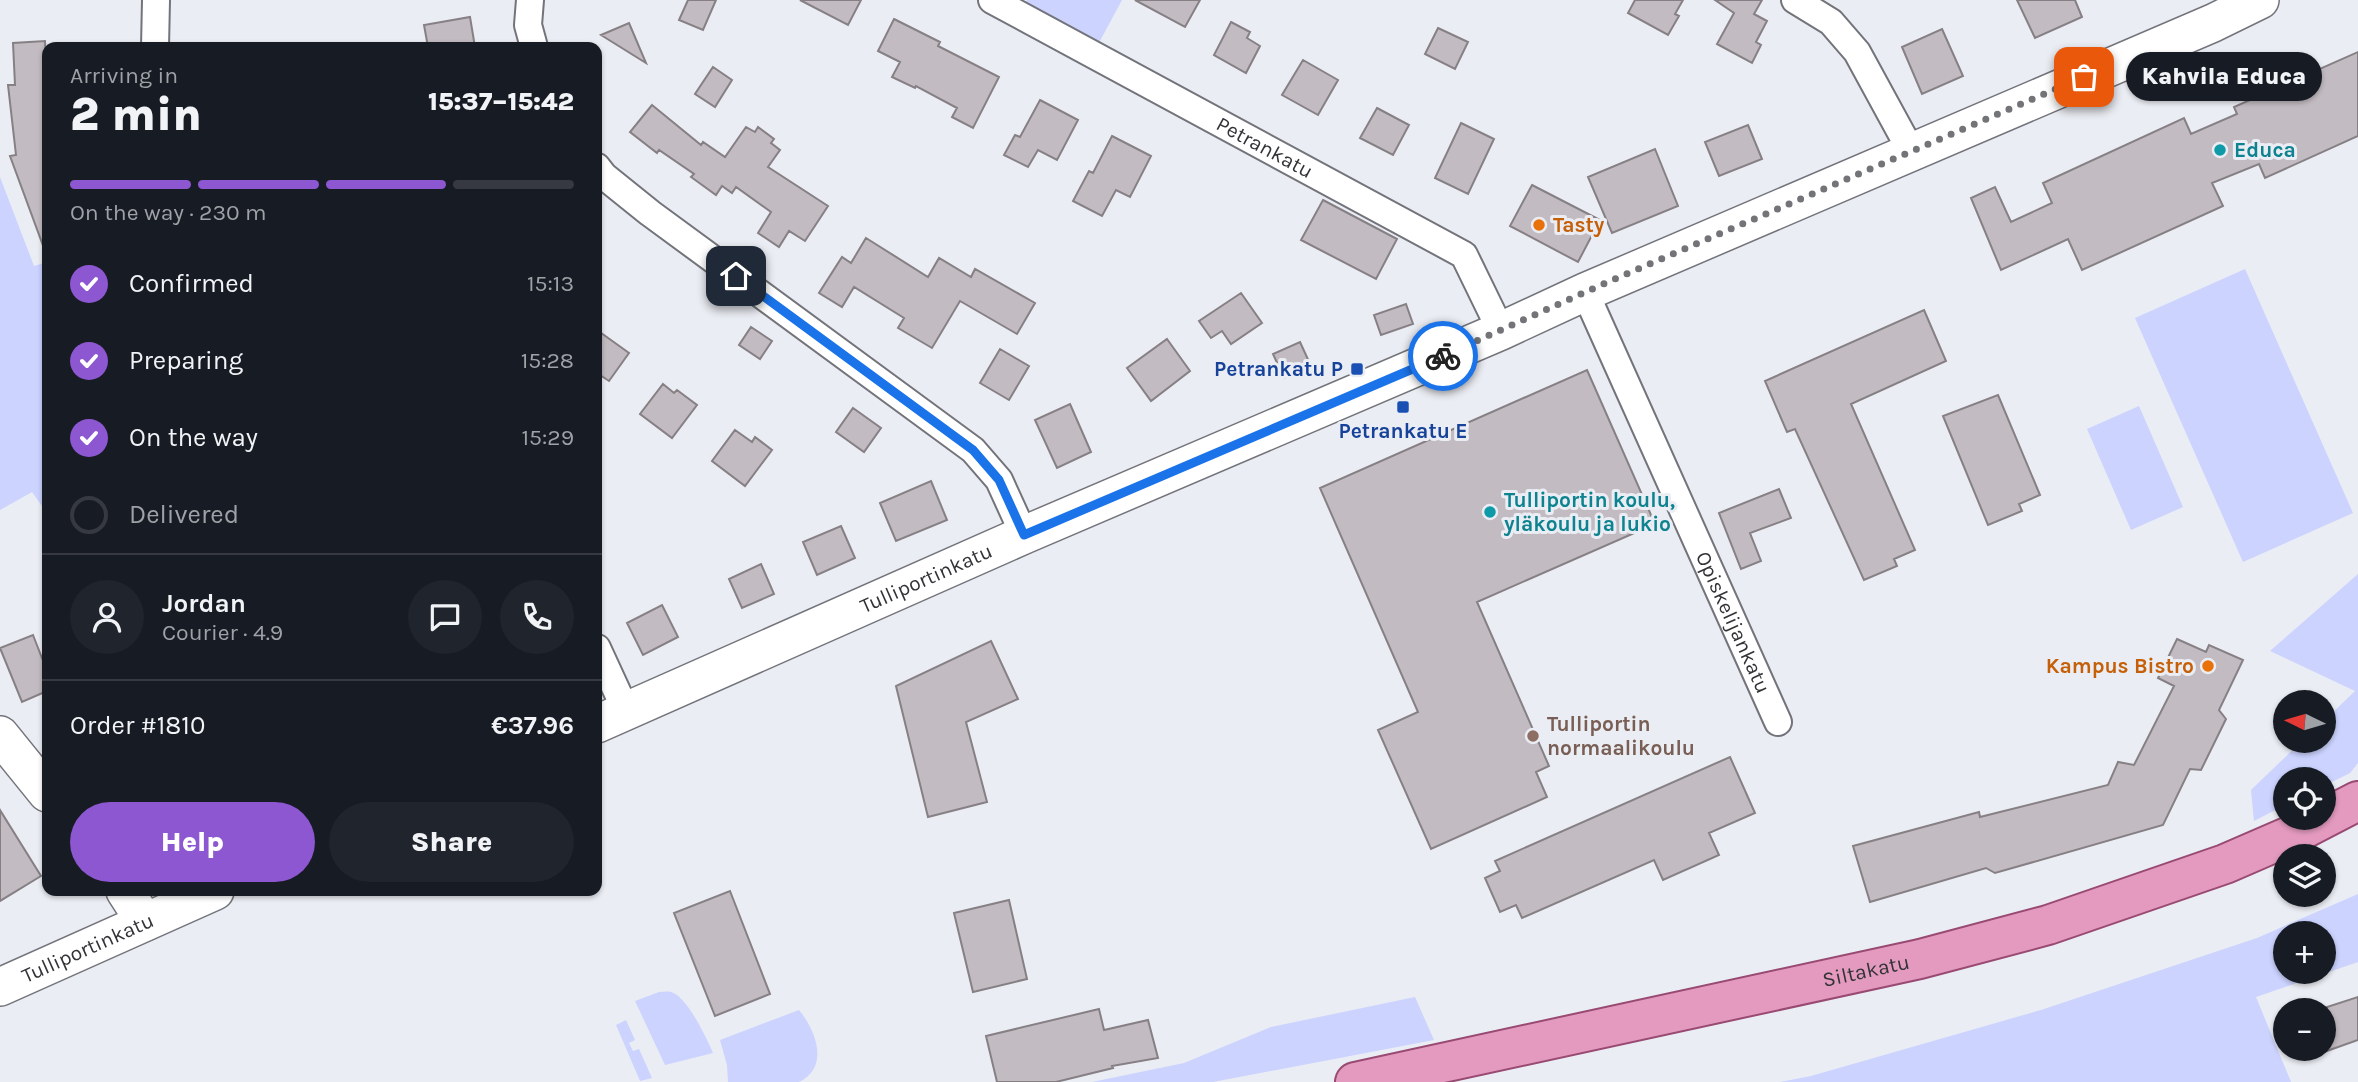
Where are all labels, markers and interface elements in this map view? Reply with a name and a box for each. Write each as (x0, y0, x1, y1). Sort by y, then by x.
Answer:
pin (2054, 47, 2114, 107)
callout: Kahvila Educa (2126, 52, 2322, 102)
icon: bag (2065, 58, 2103, 96)
text: Arriving in (70, 62, 178, 89)
text: Kahvila Educa (2142, 63, 2306, 90)
text: 15:37–15:42 (428, 86, 574, 117)
text: 2 min (70, 88, 202, 142)
street label: Petrankatu (1212, 112, 1317, 183)
place label: Educa (2234, 138, 2296, 162)
marker: Educa (2212, 142, 2228, 158)
text: On the way · 230 m (70, 199, 267, 226)
place label: Tasty (1553, 213, 1605, 237)
marker: Tasty (1531, 217, 1547, 233)
pin (706, 246, 766, 306)
icon: home (717, 257, 755, 295)
icon: check (70, 265, 108, 303)
text: Confirmed (129, 268, 254, 299)
text: 15:13 (527, 270, 574, 297)
courier (1408, 321, 1478, 391)
icon: bike (1424, 337, 1462, 375)
icon: check (70, 342, 108, 380)
text: Preparing (129, 345, 243, 376)
text: 15:28 (521, 347, 574, 374)
place label: Petrankatu P (1214, 357, 1343, 381)
marker: Petrankatu P (1349, 361, 1365, 377)
marker: Petrankatu E (1395, 399, 1411, 415)
icon: check (70, 419, 108, 457)
place label: Petrankatu E (1338, 419, 1468, 443)
text: On the way (129, 422, 258, 453)
text: 15:29 (521, 424, 574, 451)
place label: Tulliportin koulu, yläkoulu ja lukio (1504, 488, 1675, 536)
text: Delivered (129, 499, 239, 530)
marker: Tulliportin koulu, yläkoulu ja lukio (1482, 504, 1498, 520)
street label: Tulliportinkatu (856, 539, 996, 618)
street label: Opiskelijankatu (1691, 548, 1775, 697)
button: person (70, 580, 144, 654)
button: chat (408, 580, 482, 654)
button: phone (500, 580, 574, 654)
text: Jordan (162, 588, 246, 619)
text: Courier · 4.9 (162, 619, 283, 646)
place label: Kampus Bistro (2046, 654, 2194, 678)
marker: Kampus Bistro (2200, 658, 2216, 674)
north arrow (2273, 690, 2336, 752)
map controls (2273, 690, 2336, 1061)
text: Order #1810 (70, 710, 205, 741)
text: €37.96 (491, 710, 574, 741)
place label: Tulliportin normaalikoulu (1547, 712, 1695, 760)
marker: Tulliportin normaalikoulu (1525, 728, 1541, 744)
button: locate (2273, 767, 2336, 830)
button: Help (70, 802, 315, 882)
button: Share (329, 802, 574, 882)
button: layers (2273, 844, 2336, 907)
street label: Tulliportinkatu (18, 908, 157, 988)
button: + (2273, 921, 2336, 984)
street label: Siltakatu (1820, 950, 1912, 992)
button: − (2273, 998, 2336, 1061)

